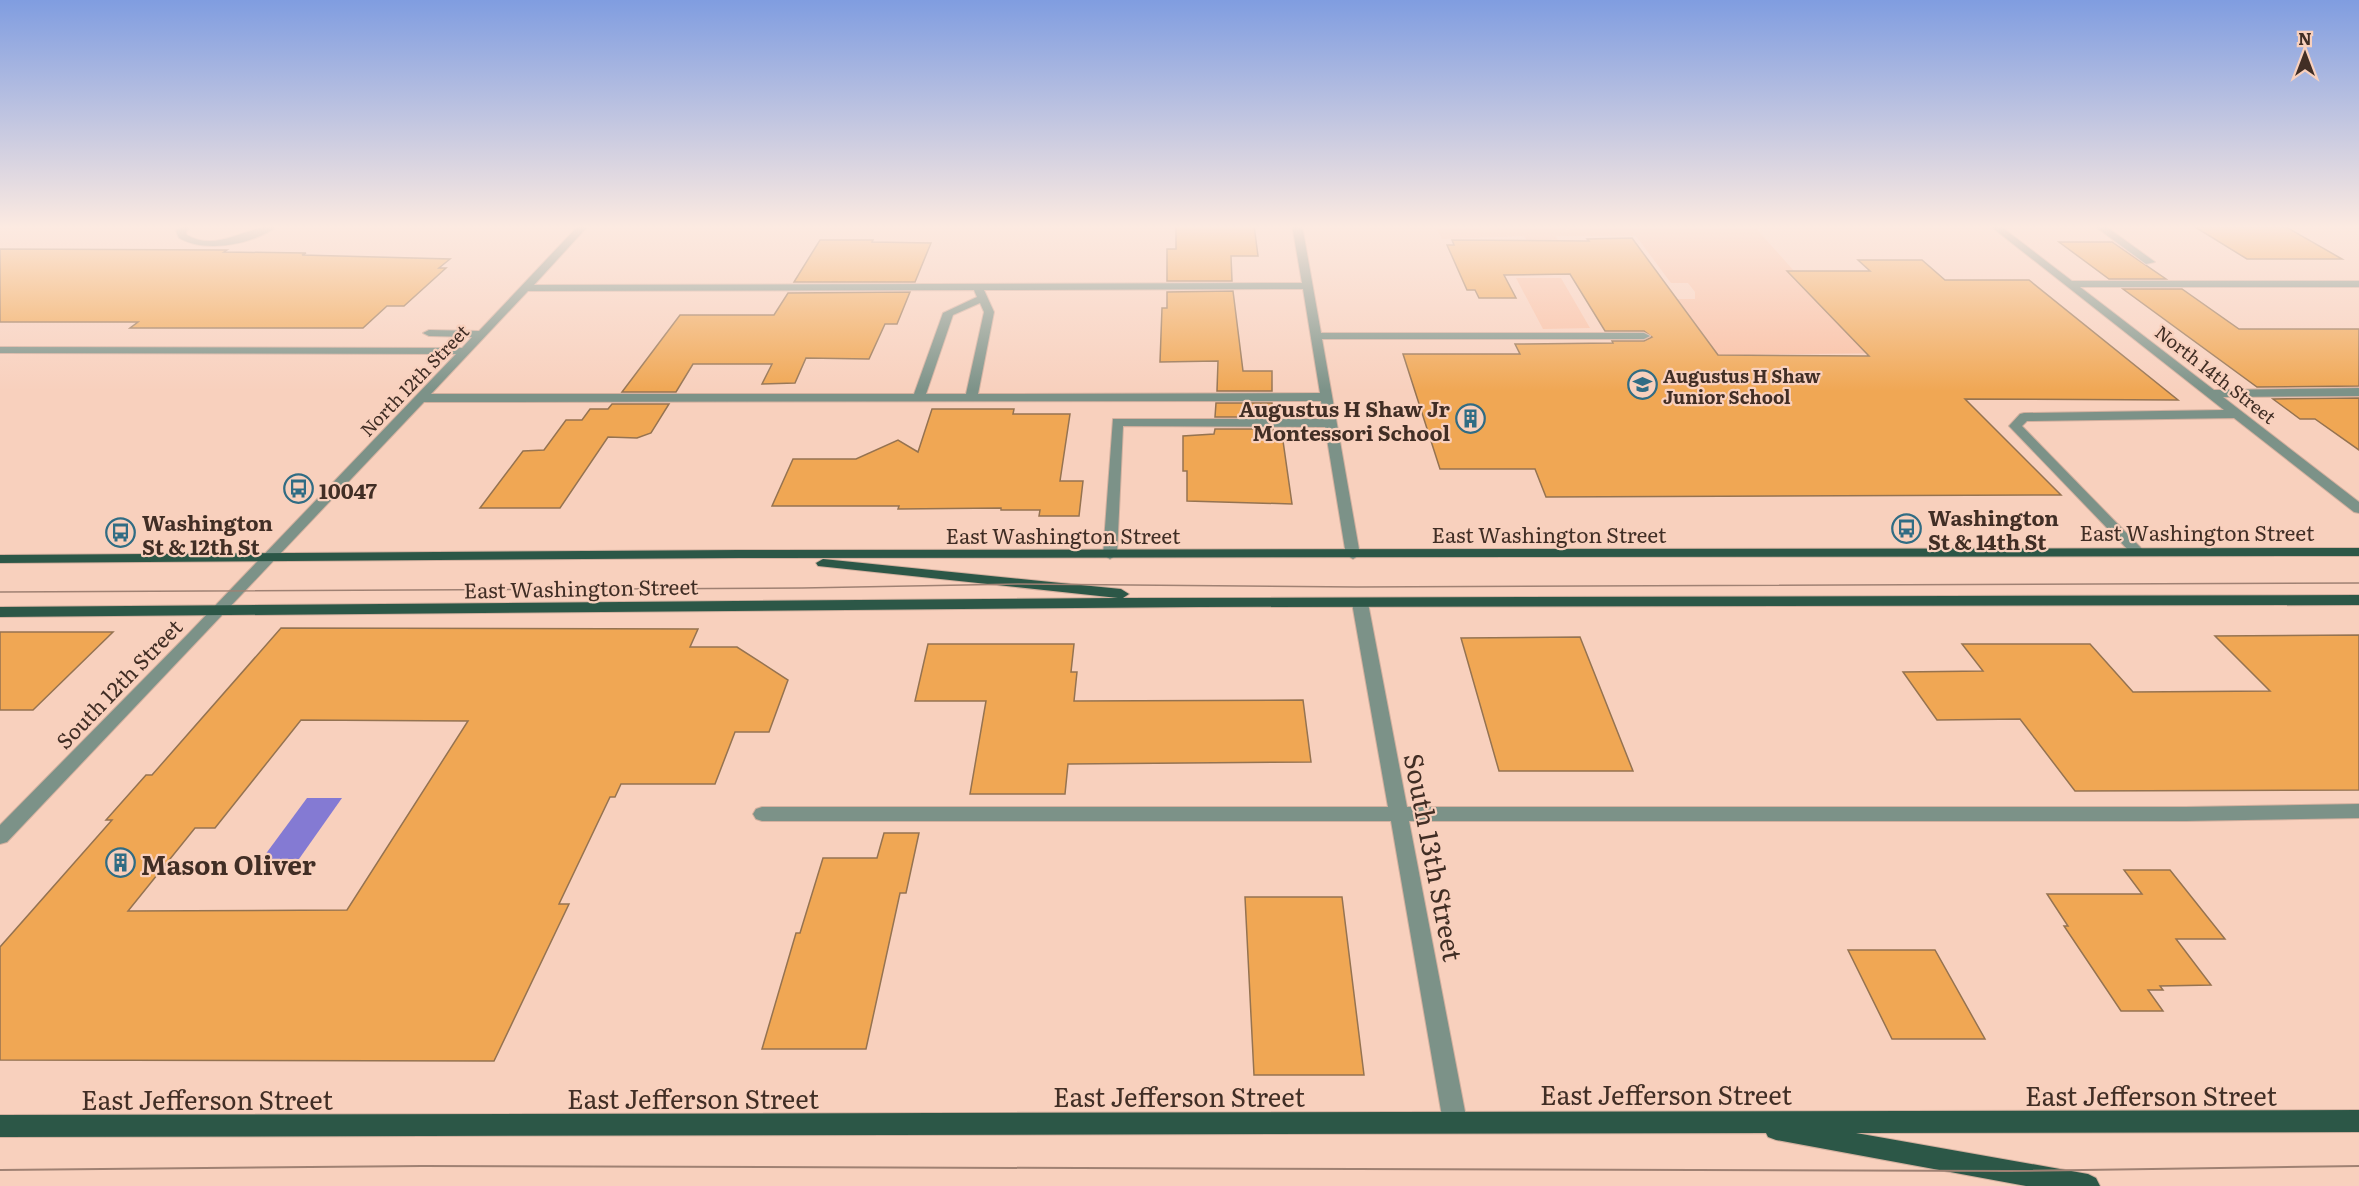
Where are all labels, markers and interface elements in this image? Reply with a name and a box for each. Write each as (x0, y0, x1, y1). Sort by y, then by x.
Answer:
north arrow (2275, 24, 2335, 84)
text: N (2298, 26, 2312, 50)
street label: North 12th Street (353, 317, 475, 442)
street label: North 14th Street (2150, 318, 2283, 430)
place label: Augustus H Shaw Junior School (1663, 362, 1821, 410)
school or university icon: Augustus H Shaw Junior School (1626, 369, 1658, 401)
place label: Augustus H Shaw Jr Montessori School (1239, 392, 1451, 447)
building icon: Augustus H Shaw Jr Montessori School (1455, 403, 1487, 435)
bus stop icon: 10047 (282, 473, 314, 505)
place label: 10047 (319, 474, 377, 505)
place label: Washington St & 14th St (1928, 501, 2059, 556)
place label: Washington St & 12th St (142, 506, 273, 561)
bus stop icon: Washington St & 14th St (1891, 512, 1923, 544)
street label: East Washington Street (2080, 516, 2315, 547)
bus stop icon: Washington St & 12th St (105, 517, 137, 549)
street label: East Washington Street (1432, 518, 1667, 549)
street label: East Washington Street (946, 519, 1181, 550)
street label: East Washington Street (463, 569, 699, 605)
street label: South 12th Street (48, 611, 189, 755)
street label: South 13th Street (1396, 750, 1474, 965)
place label: Mason Oliver (141, 844, 316, 883)
building icon: Mason Oliver (104, 847, 136, 879)
street label: East Jefferson Street (1540, 1074, 1792, 1113)
street label: East Jefferson Street (2025, 1075, 2277, 1114)
street label: East Jefferson Street (1053, 1076, 1305, 1115)
street label: East Jefferson Street (567, 1078, 819, 1117)
street label: East Jefferson Street (81, 1079, 333, 1118)

